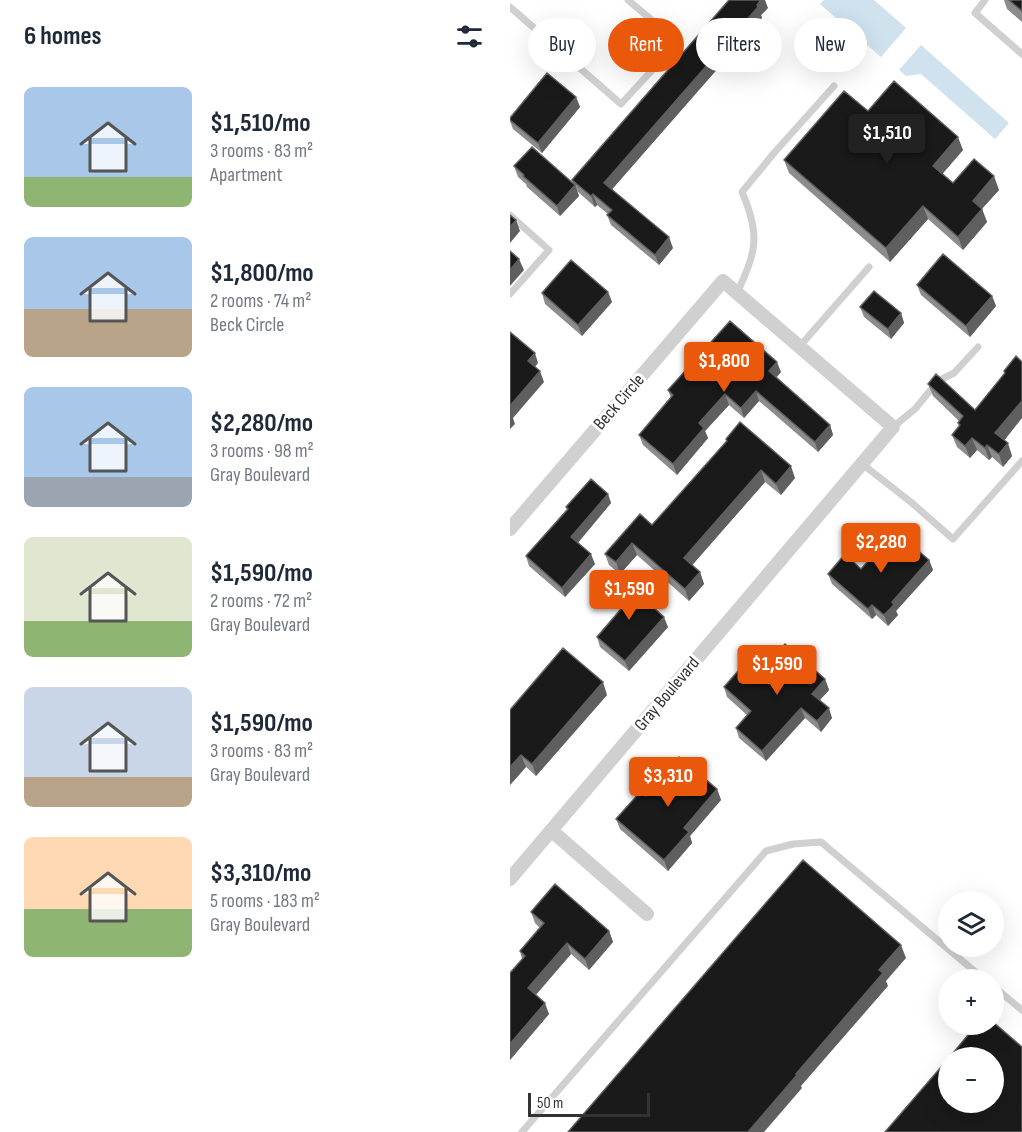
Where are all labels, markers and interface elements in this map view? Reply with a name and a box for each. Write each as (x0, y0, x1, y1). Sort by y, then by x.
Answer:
chip: Buy (528, 18, 596, 72)
chip: Rent (608, 18, 684, 72)
chip: Filters (696, 18, 782, 72)
chip: New (794, 18, 867, 72)
icon: filters (453, 20, 486, 53)
text: 6 homes (24, 21, 102, 52)
text: $1,510/mo (210, 108, 311, 139)
icon: home (72, 111, 144, 183)
pin: $1,510 (838, 114, 936, 165)
text: $1,510 (862, 121, 912, 145)
text: 3 rooms · 83 m² (210, 139, 313, 163)
text: Apartment (210, 163, 283, 187)
text: $1,800/mo (210, 258, 314, 289)
icon: home (72, 261, 144, 333)
text: 2 rooms · 74 m² (210, 289, 311, 313)
text: Beck Circle (210, 313, 284, 337)
pin: $1,800 (675, 342, 773, 393)
text: $1,800 (698, 349, 750, 373)
street label: Beck Circle (589, 370, 649, 434)
text: $2,280/mo (210, 408, 313, 439)
icon: home (72, 411, 144, 483)
text: 3 rooms · 98 m² (210, 439, 314, 463)
text: Gray Boulevard (210, 463, 310, 487)
pin: $2,280 (832, 523, 930, 574)
text: $2,280 (855, 530, 907, 554)
text: $1,590/mo (210, 558, 313, 589)
icon: home (72, 561, 144, 633)
pin: $1,590 (580, 570, 678, 621)
text: $1,590 (603, 577, 655, 601)
text: 2 rooms · 72 m² (210, 589, 312, 613)
text: Gray Boulevard (210, 613, 310, 637)
pin: $1,590 (728, 645, 826, 696)
text: $1,590 (751, 652, 803, 676)
street label: Gray Boulevard (630, 653, 704, 735)
text: $1,590/mo (210, 708, 313, 739)
icon: home (72, 711, 144, 783)
text: 3 rooms · 83 m² (210, 739, 313, 763)
pin: $3,310 (619, 757, 717, 808)
text: Gray Boulevard (210, 763, 310, 787)
text: $3,310 (643, 764, 693, 788)
text: $3,310/mo (210, 858, 311, 889)
icon: home (72, 861, 144, 933)
text: 5 rooms · 183 m² (210, 889, 320, 913)
map controls (938, 891, 1004, 1113)
button: layers (938, 891, 1004, 957)
text: Gray Boulevard (210, 913, 310, 937)
button: + (938, 969, 1004, 1035)
button: − (938, 1047, 1004, 1113)
scale bar (528, 1090, 650, 1118)
text: 50 m (537, 1094, 563, 1113)

